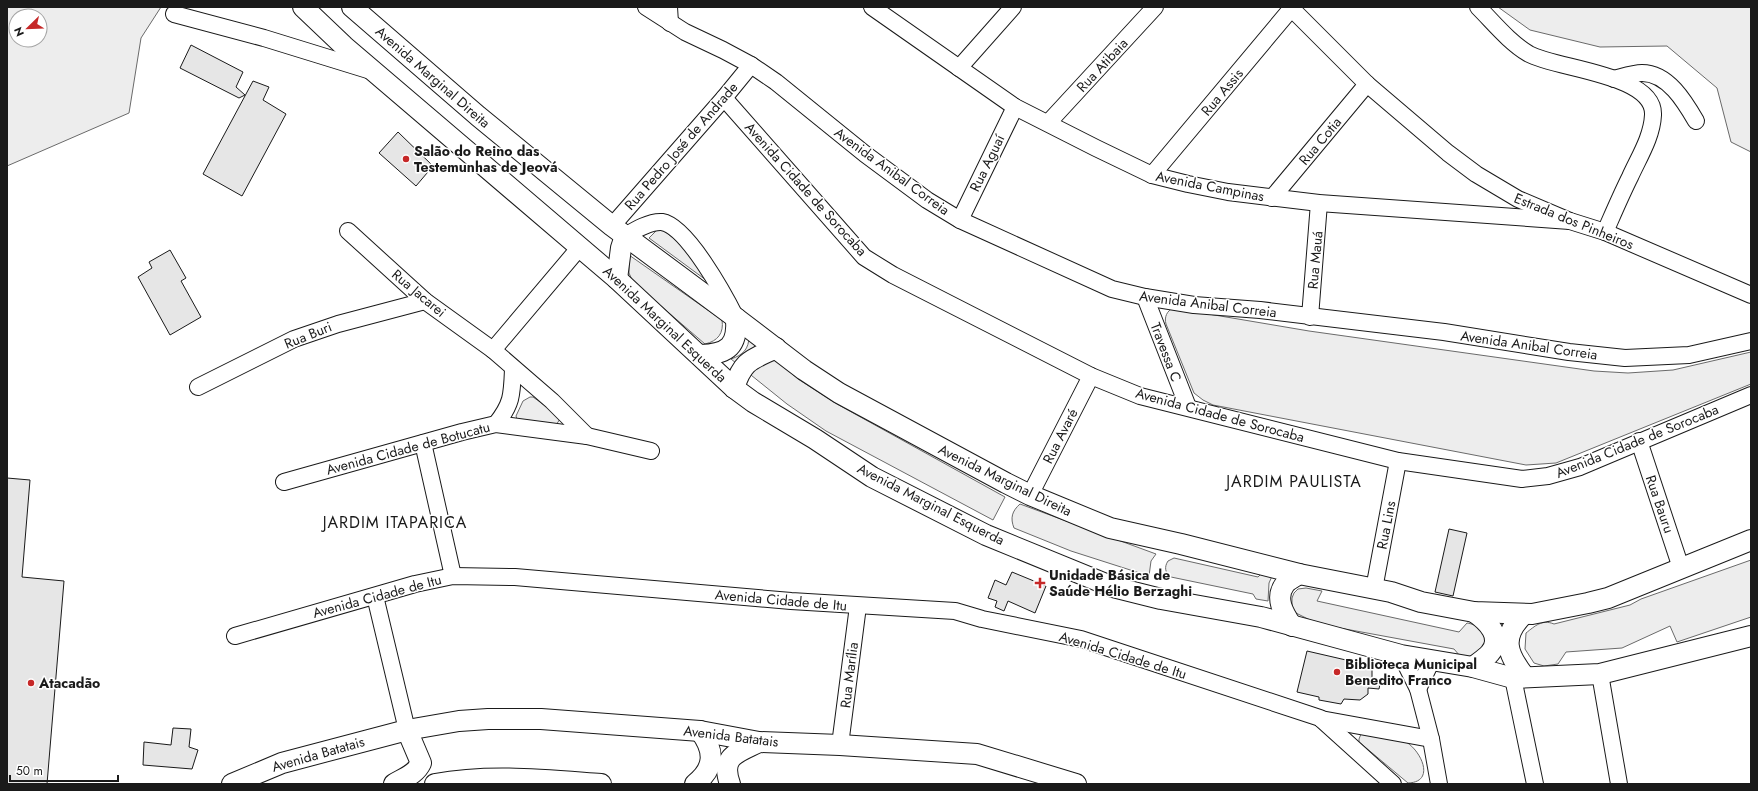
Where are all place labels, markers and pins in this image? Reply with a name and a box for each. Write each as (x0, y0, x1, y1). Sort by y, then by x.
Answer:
place label: Salão do Reino das Testemunhas de Jeová (414, 141, 558, 177)
marker: Salão do Reino das Testemunhas de Jeová (401, 154, 411, 164)
place label: Unidade Básica de Saúde Hélio Berzaghi (1049, 565, 1192, 601)
marker: Unidade Básica de Saúde Hélio Berzaghi (1034, 577, 1046, 589)
place label: Biblioteca Municipal Benedito Franco (1345, 654, 1477, 690)
marker: Biblioteca Municipal Benedito Franco (1332, 667, 1342, 677)
place label: Atacadão (38, 673, 100, 693)
marker: Atacadão (26, 678, 36, 688)

